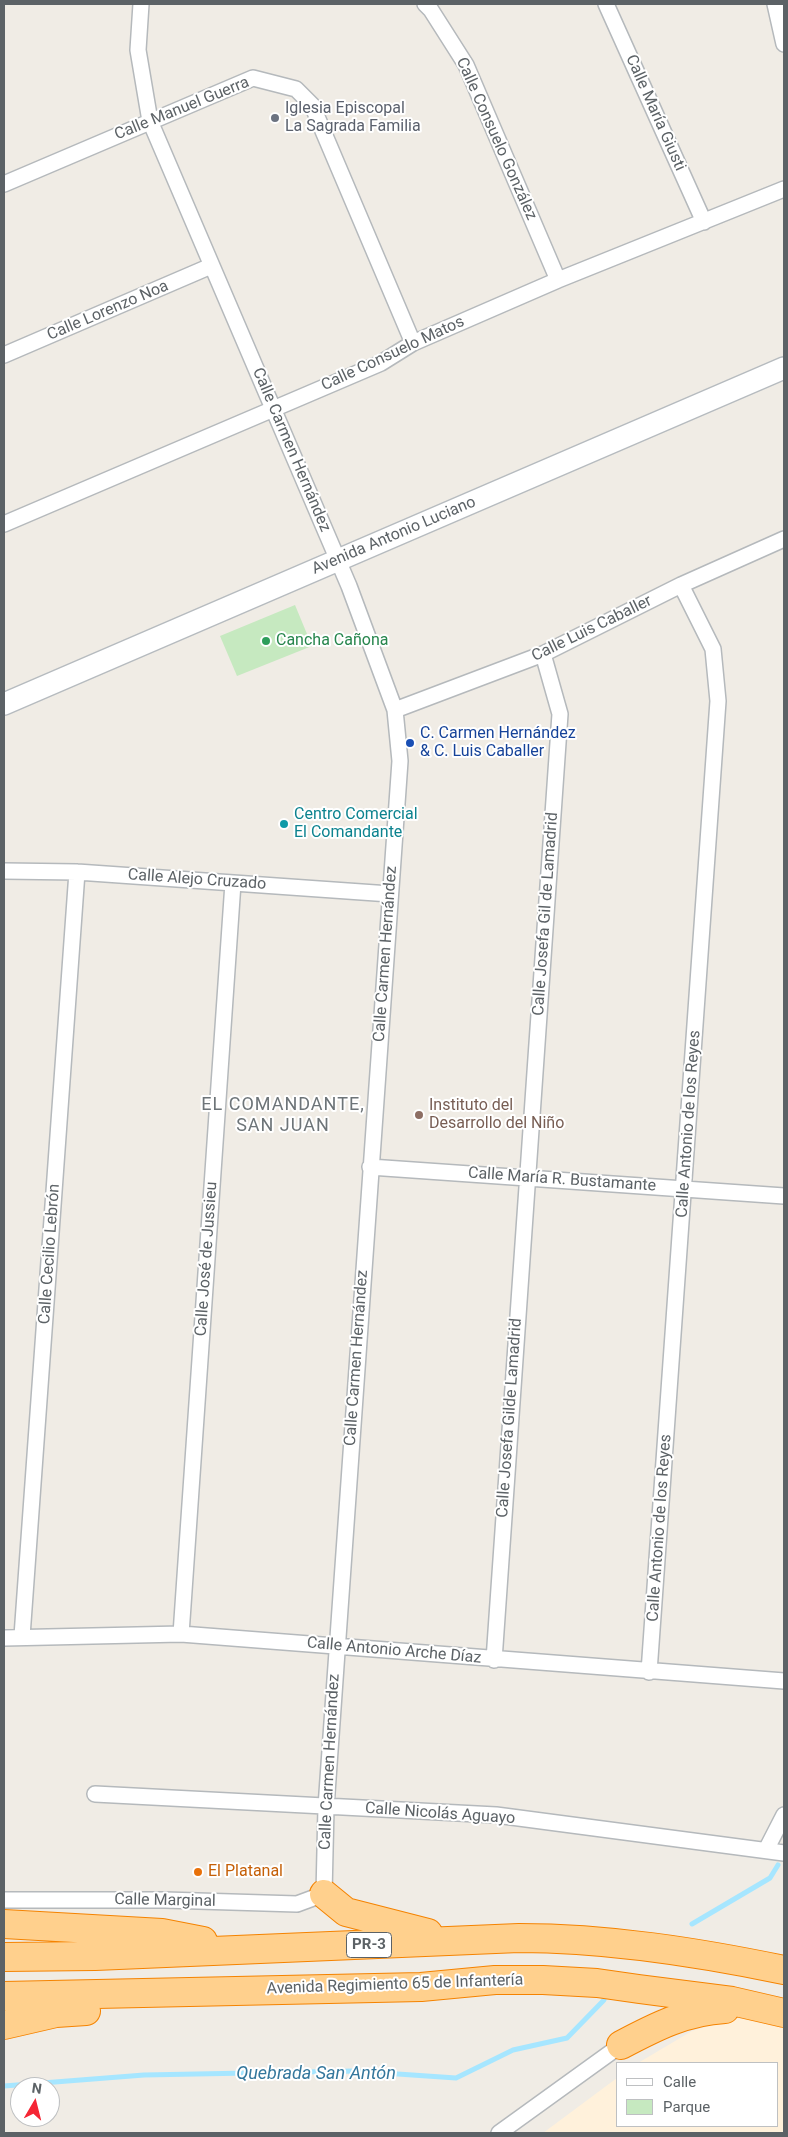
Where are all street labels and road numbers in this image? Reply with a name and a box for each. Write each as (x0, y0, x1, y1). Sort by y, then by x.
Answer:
street label: Calle María Giusti (621, 52, 689, 174)
street label: Calle Consuelo González (451, 55, 541, 223)
street label: Calle Manuel Guerra (112, 73, 252, 145)
street label: Calle Lorenzo Noa (44, 277, 172, 345)
street label: Calle Consuelo Matos (319, 312, 467, 396)
street label: Calle Carmen Hernández (248, 365, 334, 535)
street label: Avenida Antonio Luciano (309, 493, 479, 579)
street label: Calle Luis Caballer (529, 592, 655, 666)
street label: Calle Josefa Gil de Lamadrid (529, 812, 563, 1016)
street label: Calle Carmen Hernández (370, 865, 402, 1043)
street label: Calle Alejo Cruzado (127, 866, 267, 894)
street label: Calle Antonio de los Reyes (673, 1030, 705, 1218)
street label: Calle María R. Bustamante (467, 1164, 657, 1196)
street label: Calle José de Jussieu (192, 1181, 222, 1337)
street label: Calle Cecilio Lebrón (36, 1183, 64, 1325)
street label: Calle Carmen Hernández (341, 1269, 373, 1447)
street label: Calle Josefa Gilde Lamadrid (493, 1318, 527, 1518)
street label: Calle Antonio de los Reyes (644, 1434, 676, 1622)
street label: Calle Antonio Arche Díaz (306, 1634, 482, 1668)
street label: Calle Carmen Hernández (316, 1673, 344, 1851)
street label: Calle Nicolás Aguayo (364, 1799, 516, 1829)
street label: Calle Marginal (114, 1891, 216, 1911)
road number: PR-3 (346, 1932, 392, 1958)
street label: Avenida Regimiento 65 de Infantería (266, 1971, 524, 1999)

